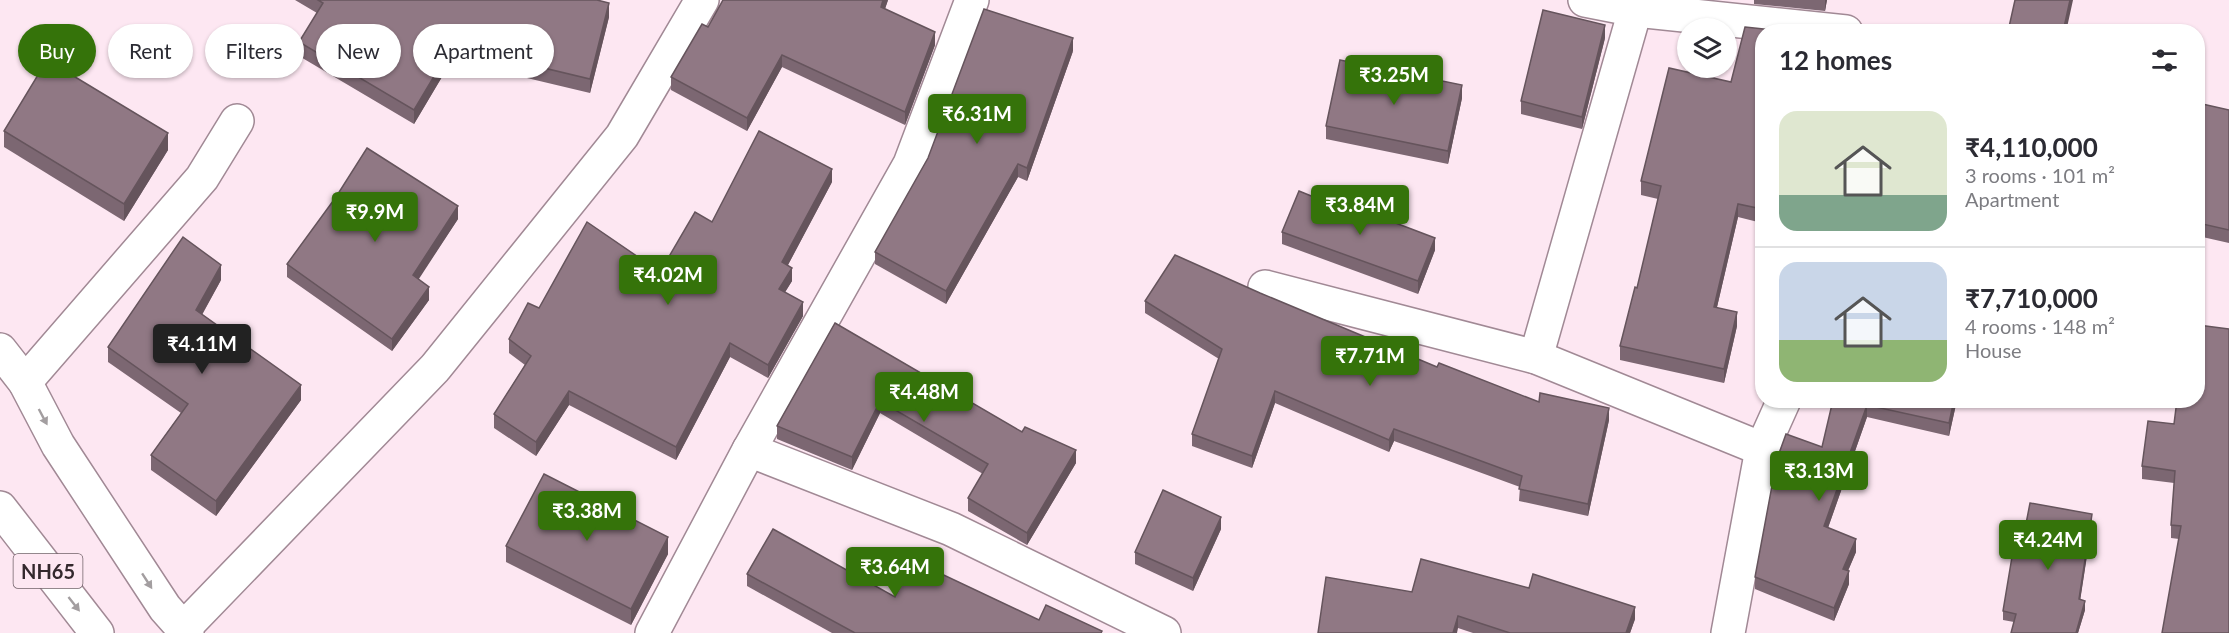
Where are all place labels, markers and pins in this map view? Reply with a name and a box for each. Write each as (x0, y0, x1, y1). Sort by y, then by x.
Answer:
pin: ₹3.25M (1345, 55, 1443, 106)
pin: ₹6.31M (928, 94, 1026, 145)
pin: ₹3.84M (1311, 185, 1409, 236)
pin: ₹9.9M (333, 192, 417, 243)
pin: ₹4.02M (619, 255, 717, 306)
pin: ₹4.11M (153, 324, 251, 375)
pin: ₹7.71M (1321, 336, 1419, 387)
pin: ₹4.48M (875, 372, 973, 423)
pin: ₹3.13M (1770, 451, 1868, 502)
pin: ₹3.38M (538, 491, 636, 542)
pin: ₹4.24M (1999, 520, 2097, 571)
pin: ₹3.64M (846, 547, 944, 598)

